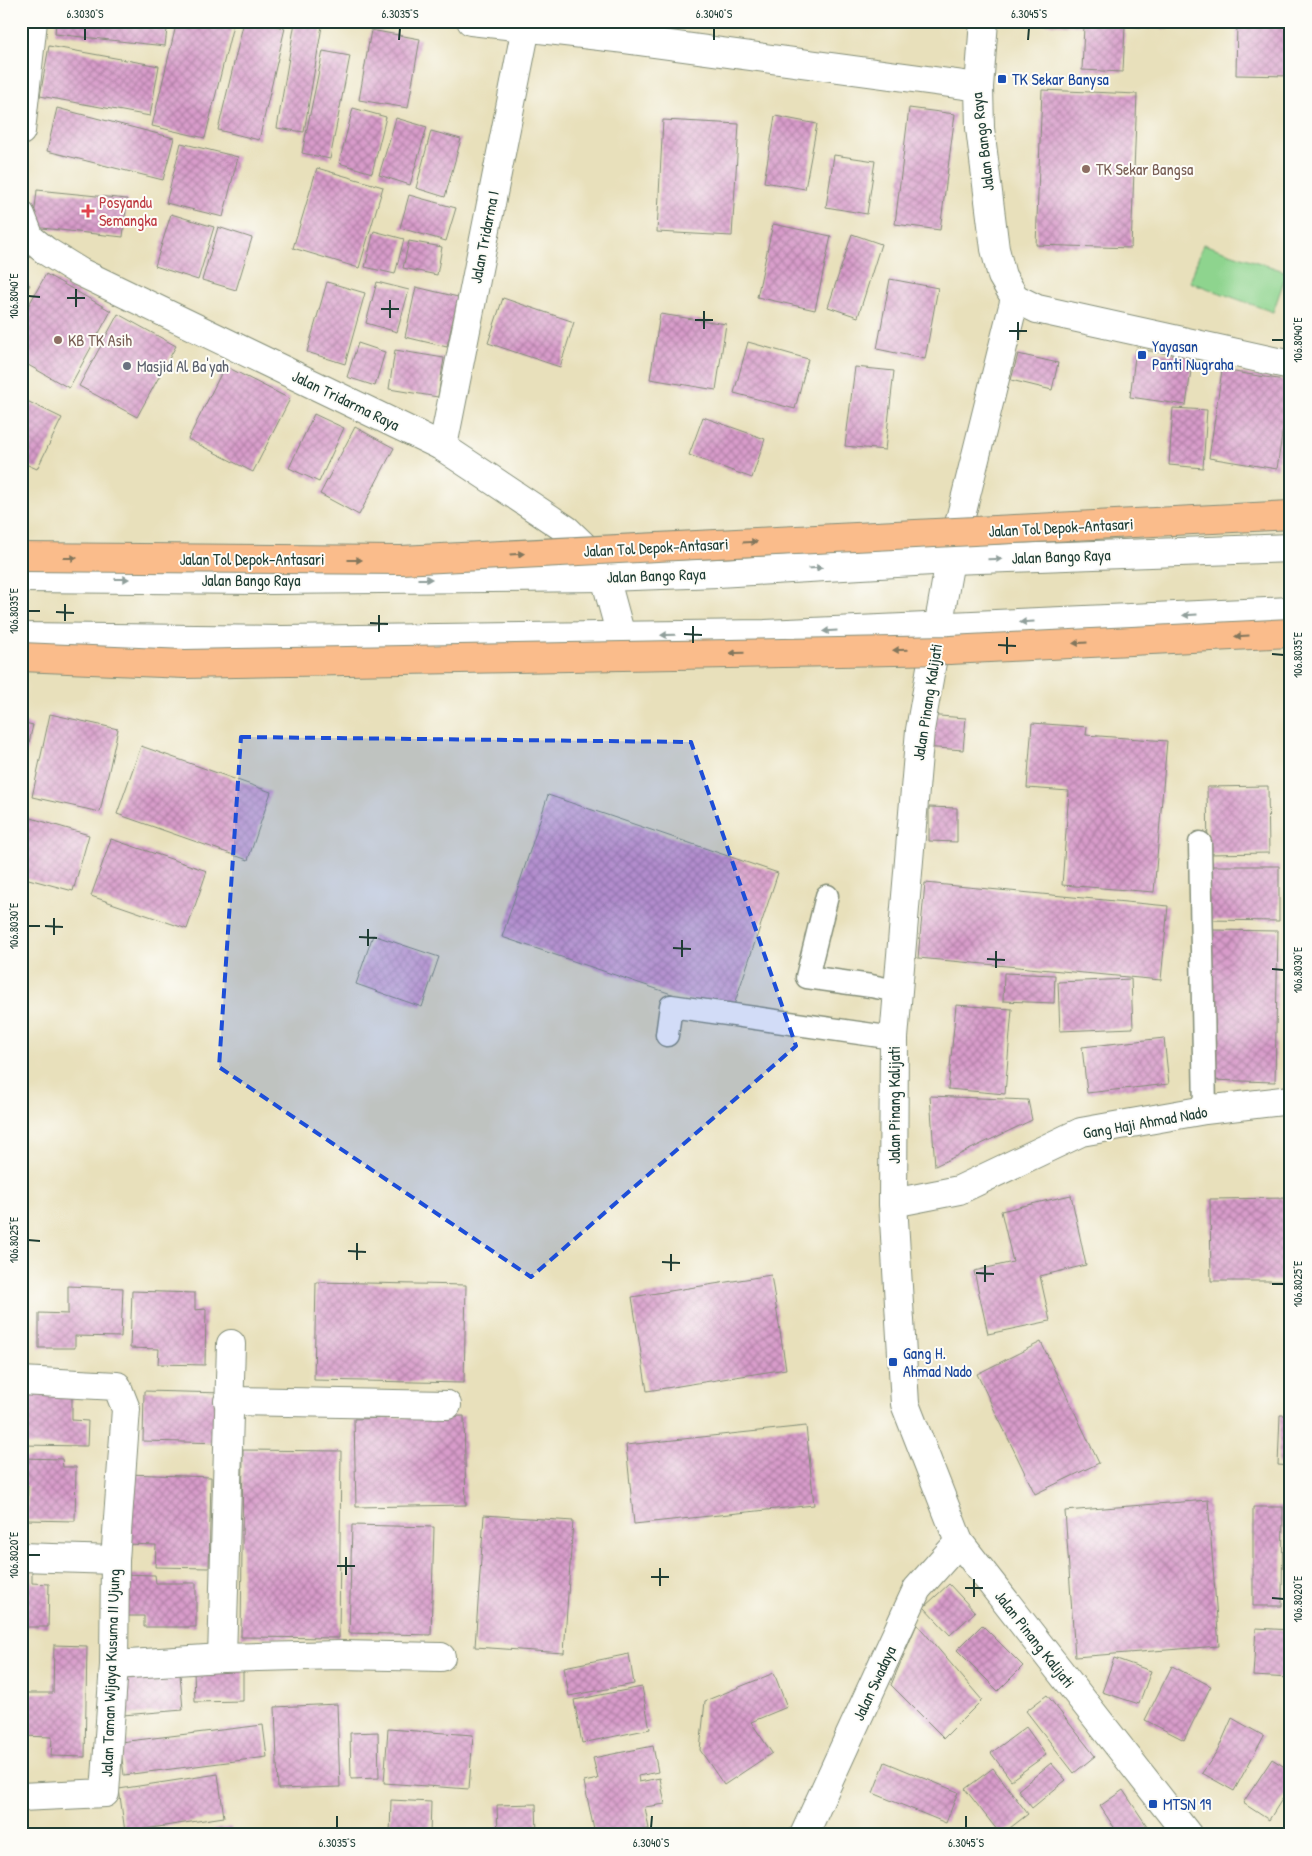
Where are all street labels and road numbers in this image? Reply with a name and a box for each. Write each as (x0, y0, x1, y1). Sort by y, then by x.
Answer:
street label: Jalan Bango Raya (965, 91, 999, 193)
street label: Jalan Tridarma I (464, 189, 504, 285)
street label: Jalan Tridarma Raya (289, 364, 403, 436)
street label: Jalan Tol Depok–Antasari (988, 512, 1134, 542)
street label: Jalan Tol Depok–Antasari (583, 532, 729, 562)
street label: Jalan Bango Raya (1011, 543, 1111, 569)
street label: Jalan Tol Depok–Antasari (179, 548, 325, 570)
street label: Jalan Bango Raya (606, 562, 706, 588)
street label: Jalan Bango Raya (201, 569, 301, 591)
street label: Jalan Pinang Kalijati (907, 642, 947, 762)
street label: Jalan Pinang Kalijati (883, 1046, 905, 1164)
street label: Gang Haji Ahmad Nado (1081, 1100, 1209, 1144)
street label: Jalan Taman Wijaya Kusuma II Ujung (95, 1569, 125, 1777)
street label: Jalan Pinang Kalijati (990, 1586, 1080, 1692)
street label: Jalan Swadaya (847, 1642, 901, 1724)

